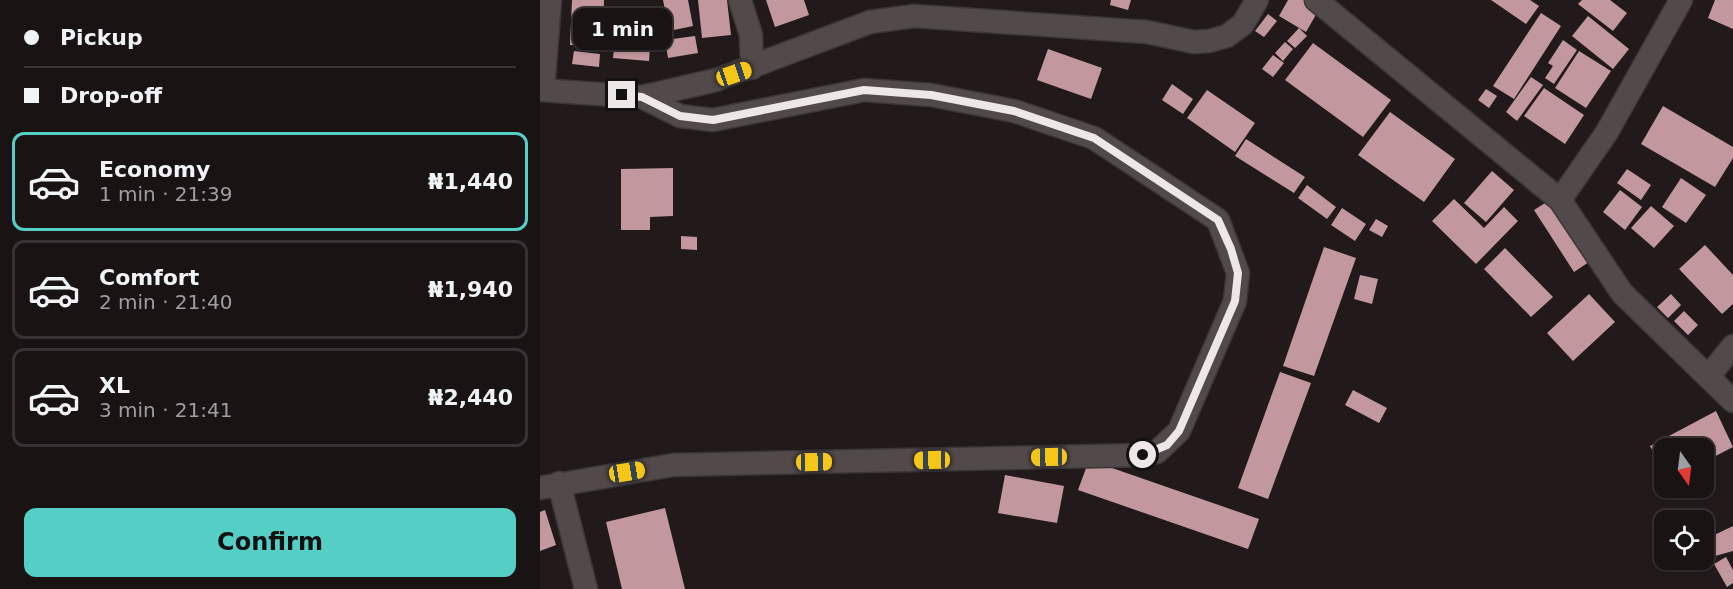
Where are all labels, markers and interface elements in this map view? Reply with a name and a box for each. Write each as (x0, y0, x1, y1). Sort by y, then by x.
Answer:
callout: 1 min (572, 8, 672, 50)
text: 1 min (591, 17, 654, 41)
text: Pickup (60, 25, 143, 50)
car (714, 60, 754, 88)
route end (608, 81, 635, 108)
text: Drop-off (60, 83, 162, 108)
icon: car (27, 155, 81, 209)
text: Economy (99, 157, 210, 182)
text: ₦1,440 (428, 169, 513, 194)
text: 1 min · 21:39 (99, 182, 233, 206)
icon: car (27, 263, 81, 317)
text: Comfort (99, 265, 199, 290)
text: ₦1,940 (428, 277, 513, 302)
text: 2 min · 21:40 (99, 290, 233, 314)
icon: car (27, 371, 81, 425)
text: XL (99, 373, 130, 398)
text: ₦2,440 (428, 385, 513, 410)
text: 3 min · 21:41 (99, 398, 233, 422)
north arrow (1654, 438, 1714, 498)
map controls (1654, 438, 1714, 570)
route start (1129, 441, 1156, 468)
car (1031, 448, 1067, 466)
car (914, 451, 950, 469)
car (796, 453, 832, 471)
car (608, 460, 646, 484)
button: Confirm (24, 508, 516, 577)
button: locate (1654, 510, 1714, 570)

